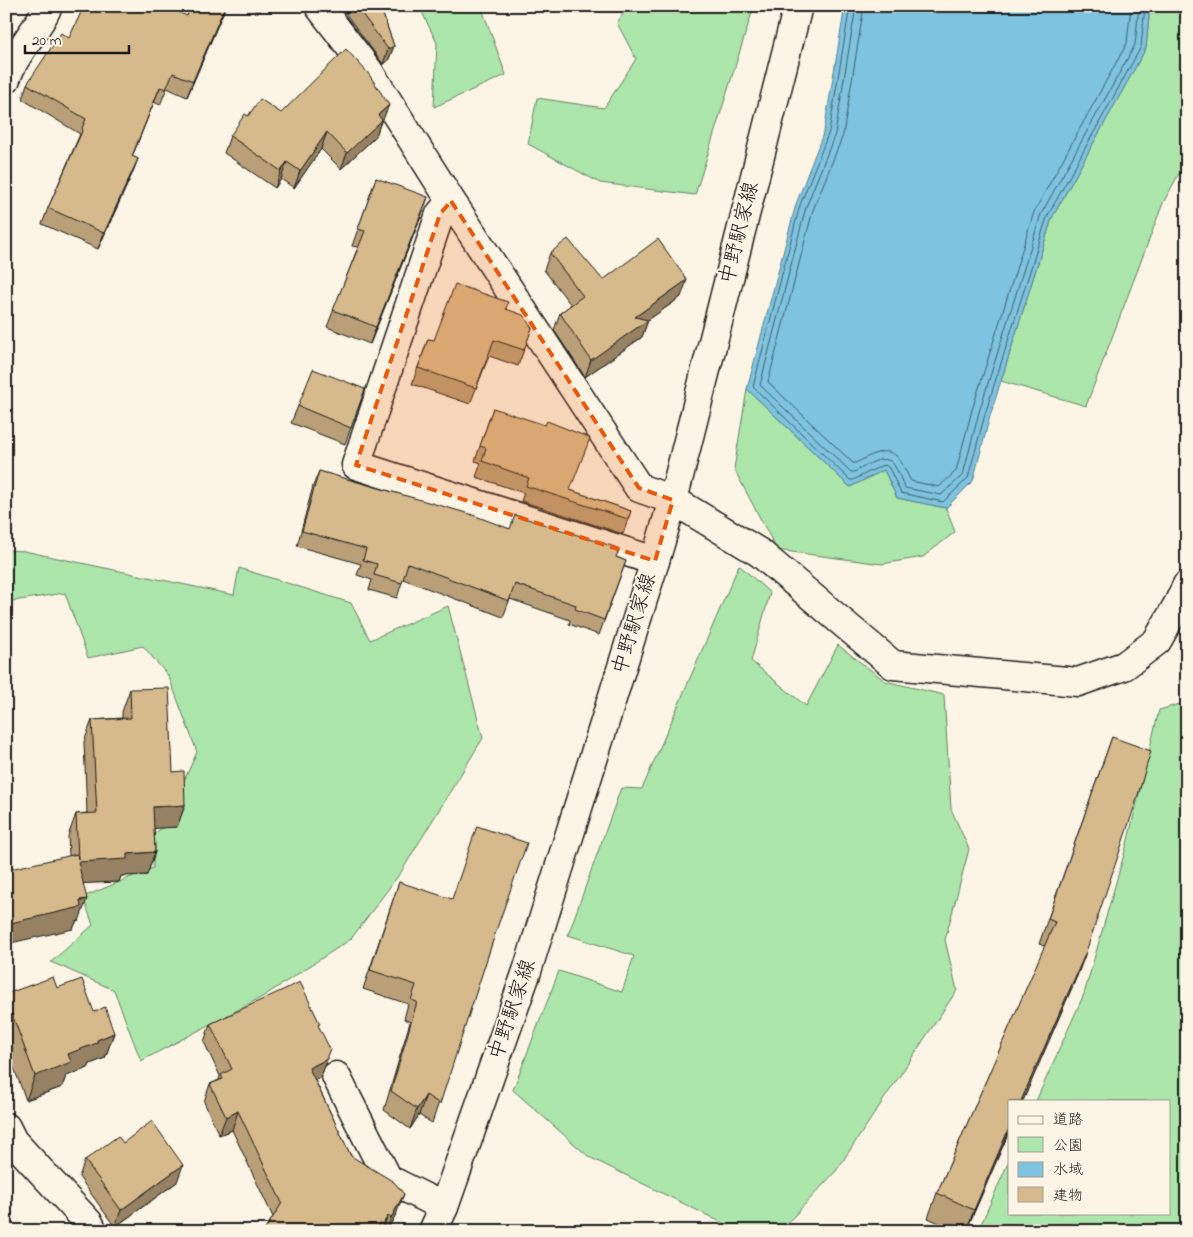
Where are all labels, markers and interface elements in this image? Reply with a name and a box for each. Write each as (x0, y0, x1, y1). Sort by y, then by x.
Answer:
scale bar (25, 22, 129, 54)
text: 20 m (32, 30, 62, 52)
street label: 中野駅家線 (713, 178, 767, 288)
street label: 中野駅家線 (605, 569, 665, 679)
street label: 中野駅家線 (482, 955, 544, 1065)
legend (1008, 1100, 1170, 1214)
text: 道路 (1053, 1109, 1083, 1131)
text: 公園 (1053, 1135, 1083, 1157)
text: 水域 (1053, 1159, 1083, 1181)
text: 建物 (1053, 1185, 1083, 1207)

